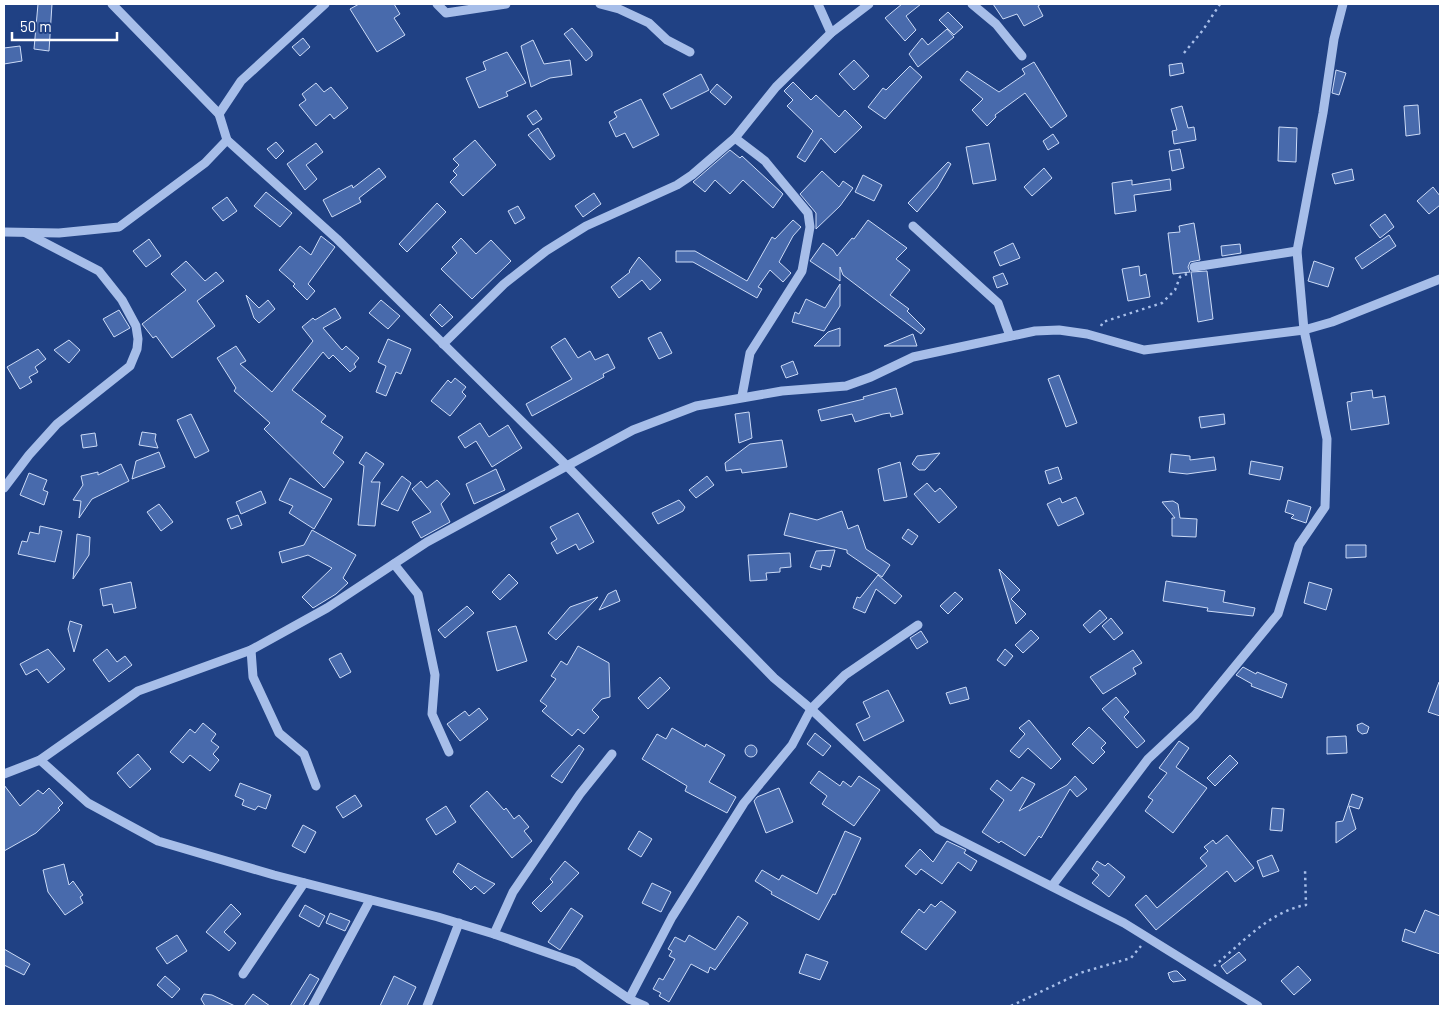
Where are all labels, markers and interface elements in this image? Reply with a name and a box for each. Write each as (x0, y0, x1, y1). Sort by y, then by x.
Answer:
scale bar (12, 10, 118, 42)
text: 50 m (20, 17, 52, 35)

